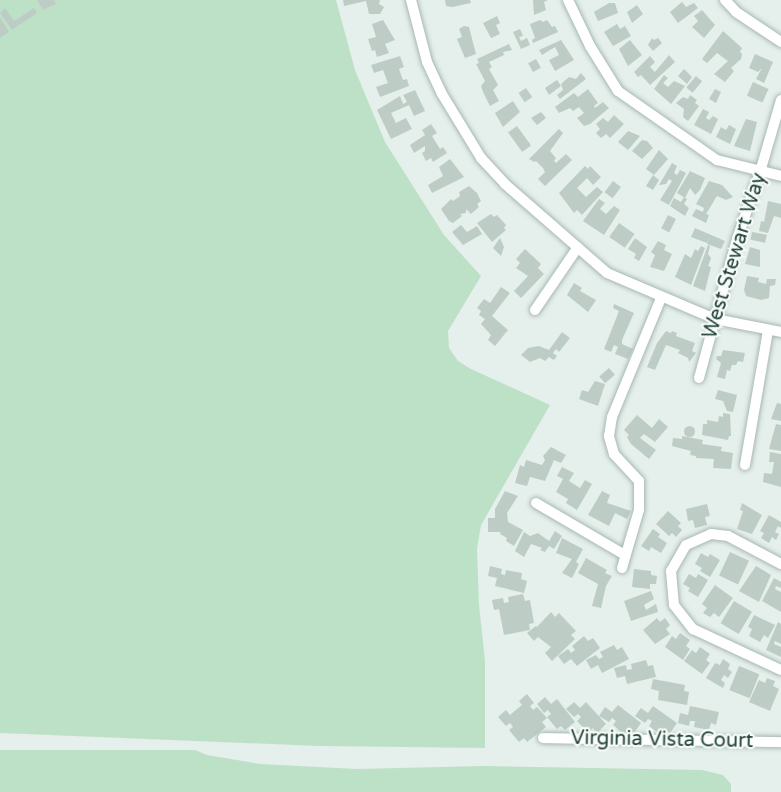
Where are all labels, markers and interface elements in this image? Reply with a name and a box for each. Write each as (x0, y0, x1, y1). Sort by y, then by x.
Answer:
street label: West Stewart Way (698, 170, 772, 342)
street label: Virginia Vista Court (570, 726, 754, 754)

